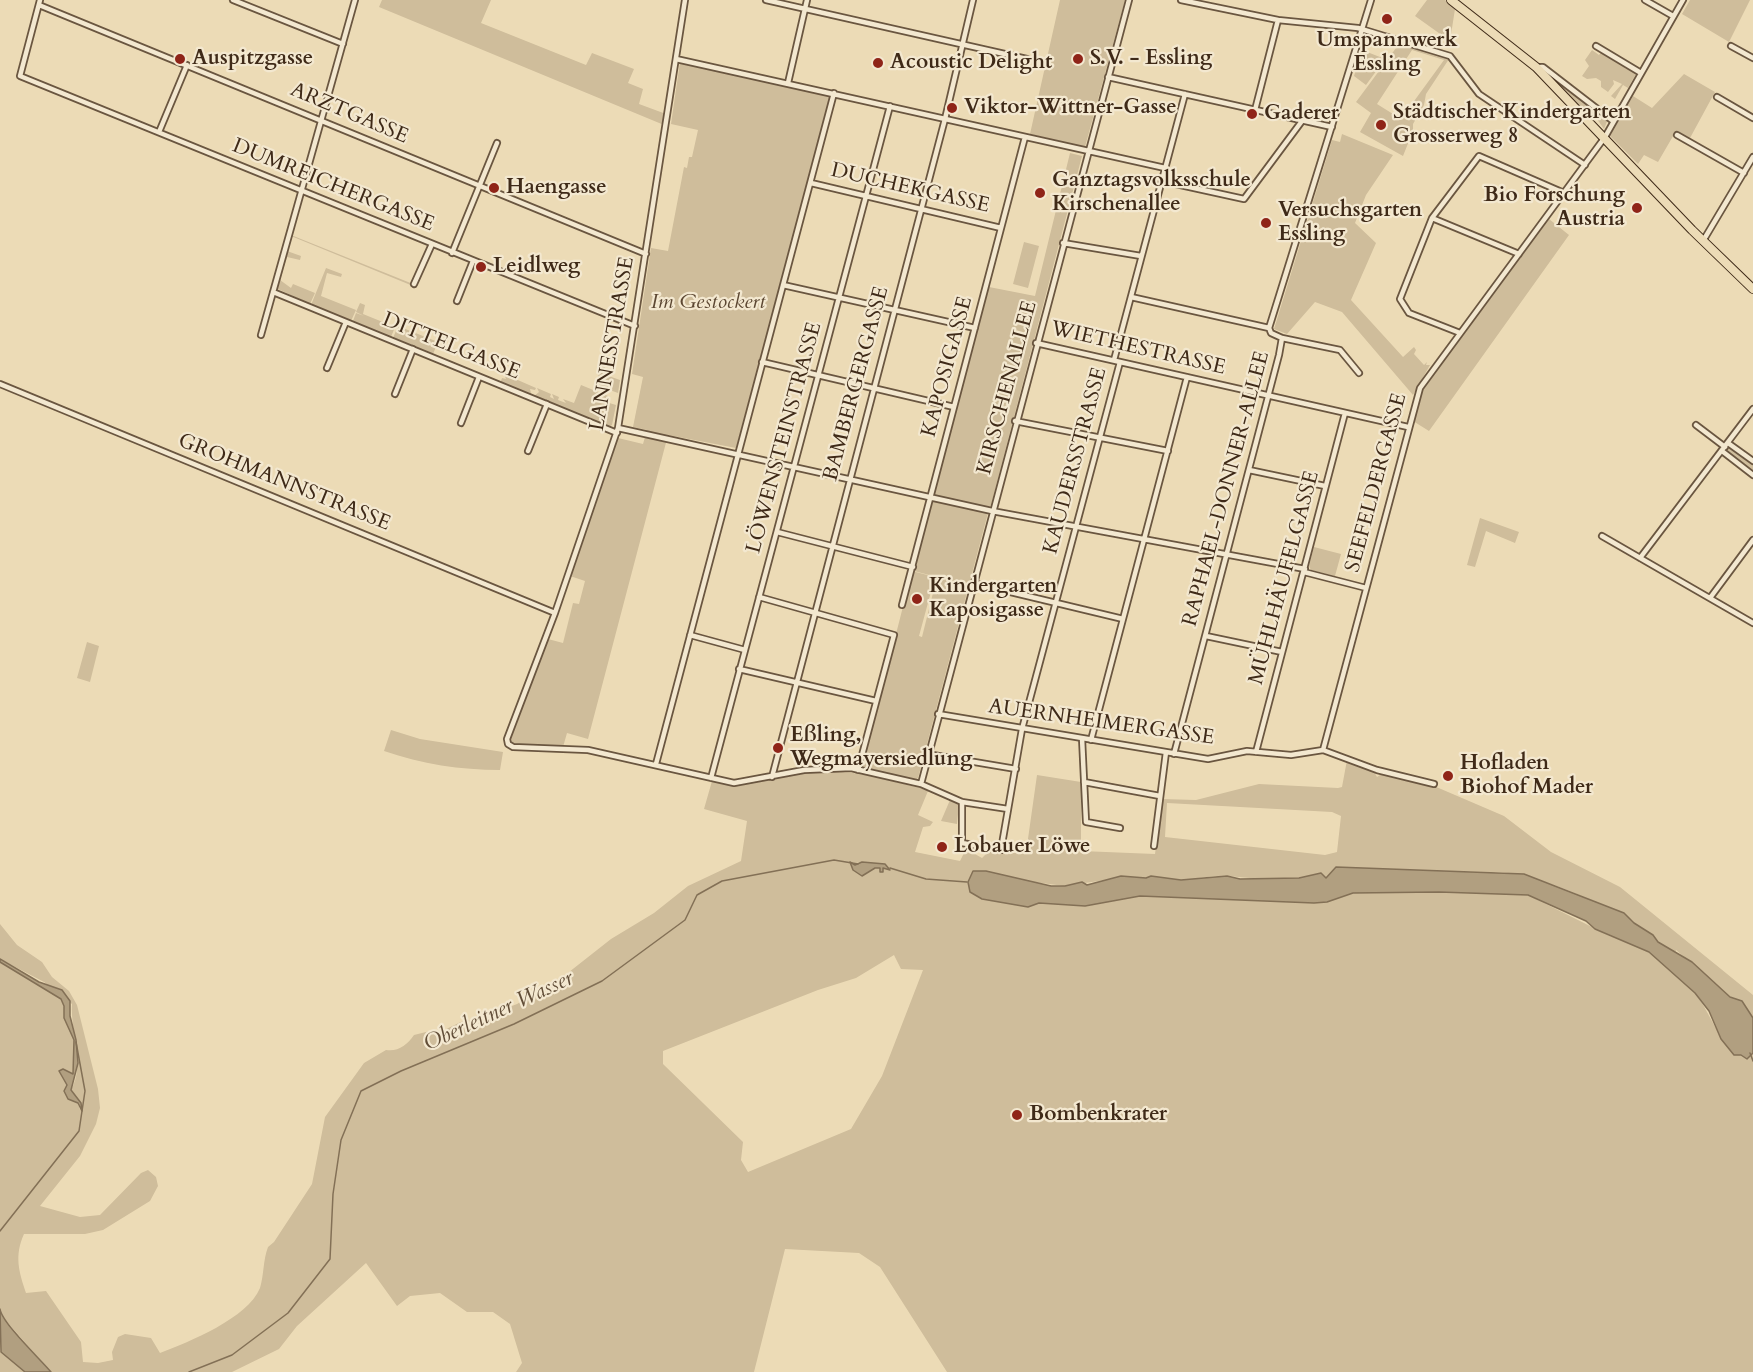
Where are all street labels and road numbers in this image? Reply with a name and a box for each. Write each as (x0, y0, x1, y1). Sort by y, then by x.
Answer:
street label: ARZTGASSE (286, 78, 412, 150)
street label: DUMREICHERGASSE (228, 134, 438, 238)
street label: DUCHEKGASSE (828, 159, 992, 219)
street label: LANNESSTRASSE (585, 255, 641, 433)
street label: BAMBERGERGASSE (819, 284, 895, 484)
street label: KAPOSIGASSE (917, 294, 979, 440)
street label: KIRSCHENALLEE (973, 298, 1043, 478)
street label: DITTELGASSE (378, 308, 524, 386)
street label: WIETHESTRASSE (1048, 317, 1228, 381)
street label: LÖWENSTEINSTRASSE (742, 320, 828, 556)
street label: RAPHAEL-DONNER-ALLEE (1178, 349, 1276, 629)
street label: KAUDERSSTRASSE (1039, 365, 1113, 557)
street label: SEEFELDERGASSE (1341, 391, 1413, 575)
street label: GROHMANNSTRASSE (174, 429, 394, 537)
street label: MÜHLHÄUFELGASSE (1244, 468, 1326, 688)
street label: AUERNHEIMERGASSE (986, 695, 1216, 751)

